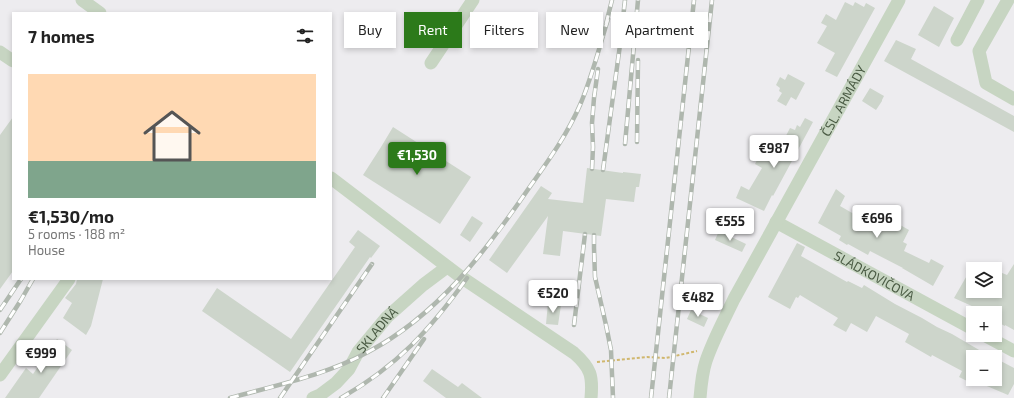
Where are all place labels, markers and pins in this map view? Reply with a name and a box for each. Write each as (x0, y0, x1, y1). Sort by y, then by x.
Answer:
pin: €987 (750, 135, 798, 169)
pin: €1,530 (384, 142, 450, 176)
pin: €696 (853, 205, 901, 239)
pin: €555 (706, 208, 754, 242)
pin: €520 (529, 280, 577, 314)
pin: €482 (674, 284, 722, 318)
pin: €999 (17, 340, 65, 374)

